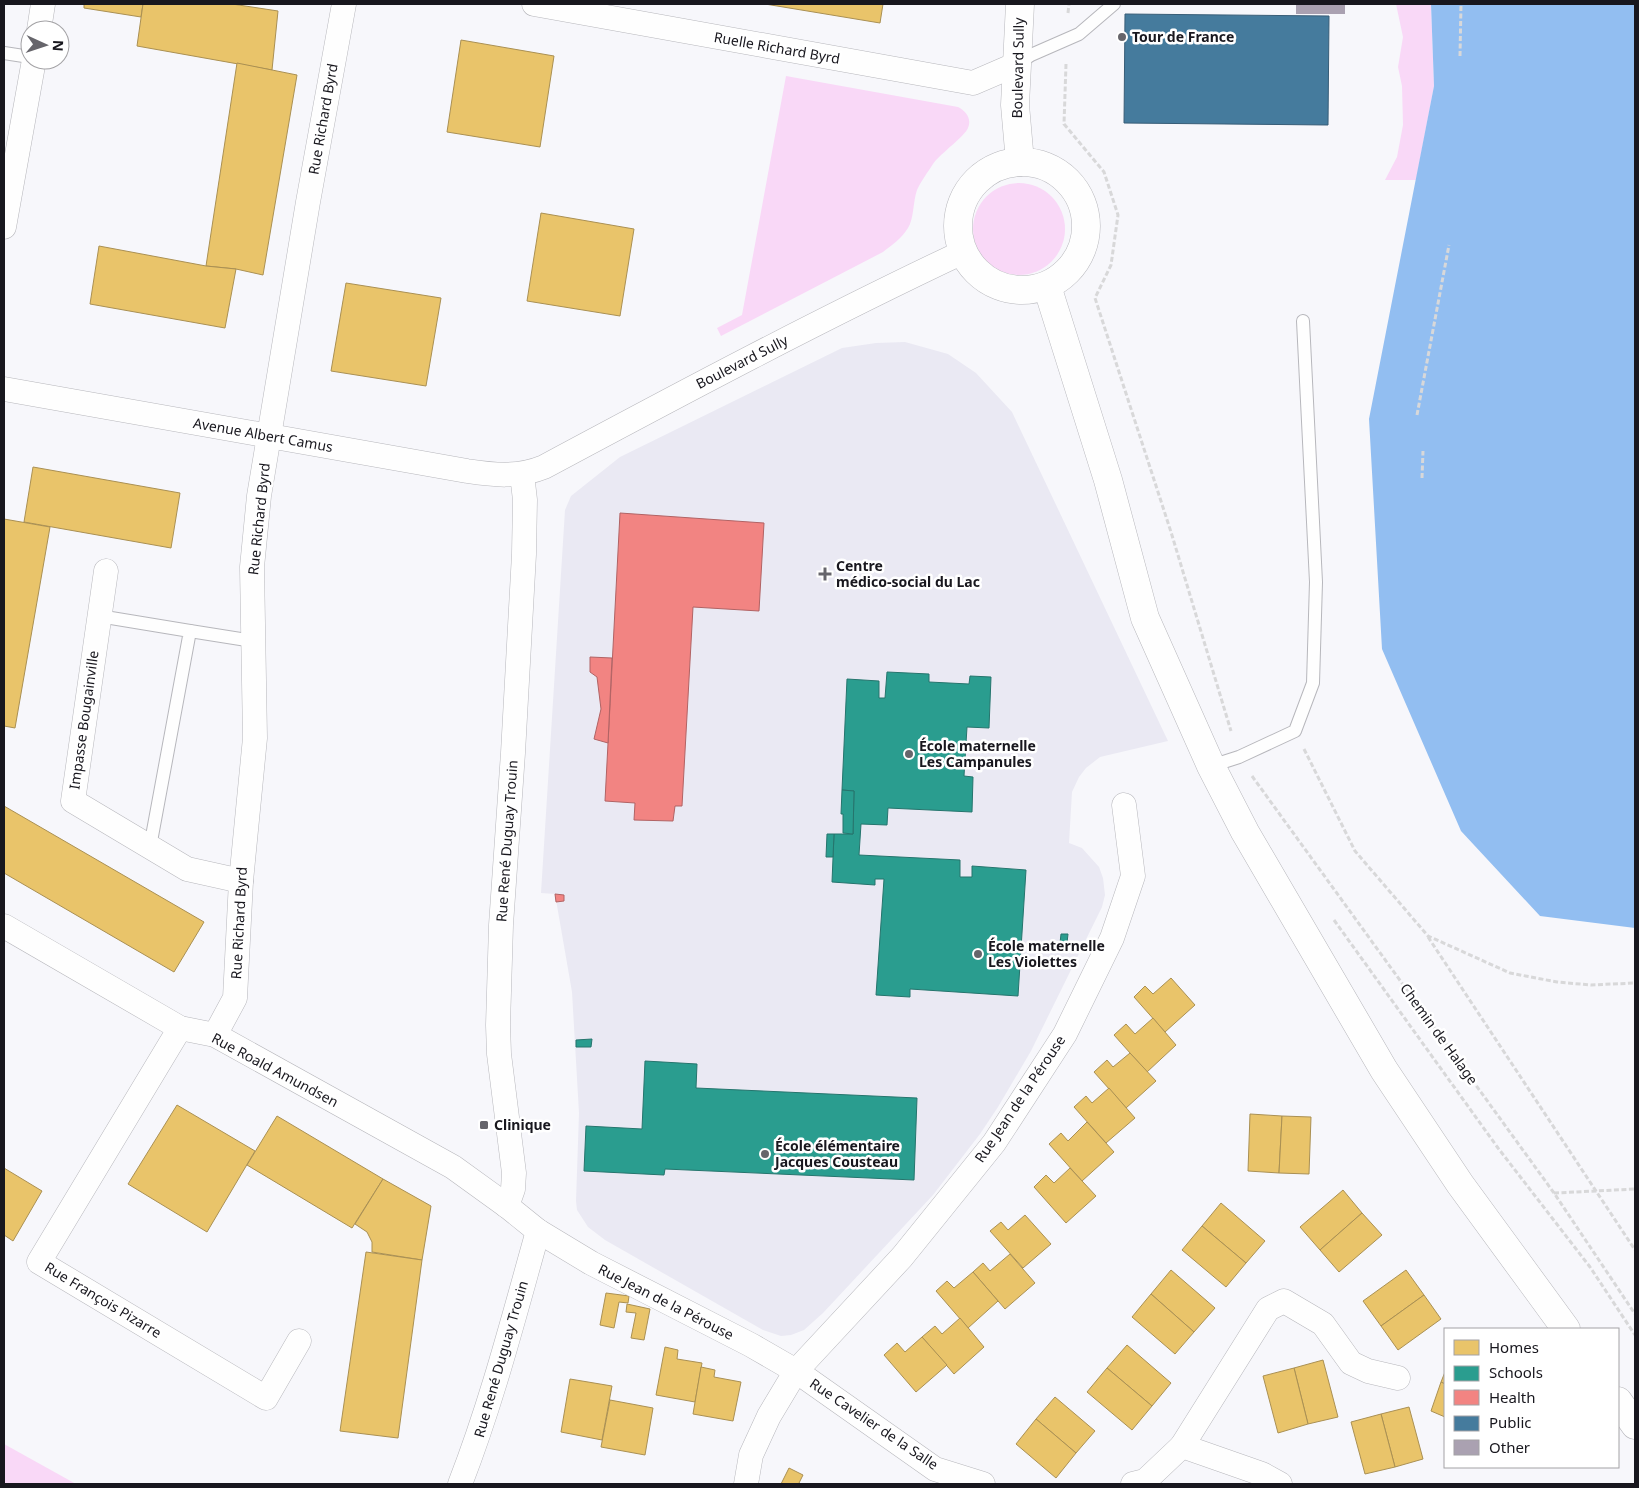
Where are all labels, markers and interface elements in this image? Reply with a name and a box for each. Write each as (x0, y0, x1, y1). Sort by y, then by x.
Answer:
street label: Boulevard Sully (1007, 17, 1028, 119)
north arrow (20, 20, 70, 70)
street label: Ruelle Richard Byrd (713, 27, 842, 68)
place label: Tour de France (1132, 27, 1234, 46)
marker: Tour de France (1116, 31, 1128, 43)
text: N (49, 40, 68, 52)
street label: Rue Richard Byrd (303, 62, 342, 176)
street label: Boulevard Sully (693, 330, 792, 393)
street label: Avenue Albert Camus (192, 413, 335, 456)
street label: Rue Richard Byrd (243, 462, 274, 576)
place label: Centre médico-social du Lac (836, 556, 980, 591)
marker: Centre médico-social du Lac (818, 567, 832, 581)
street label: Impasse Bougainville (64, 649, 103, 791)
place label: École maternelle Les Campanules (919, 736, 1036, 771)
marker: École maternelle Les Campanules (903, 748, 915, 760)
street label: Rue René Duguay Trouin (491, 759, 522, 923)
street label: Rue Richard Byrd (226, 866, 251, 980)
place label: École maternelle Les Violettes (988, 936, 1105, 971)
marker: École maternelle Les Violettes (972, 948, 984, 960)
street label: Chemin de Halage (1396, 979, 1483, 1088)
street label: Rue Roald Amundsen (209, 1028, 342, 1111)
street label: Rue Jean de la Pérouse (970, 1031, 1069, 1166)
place label: Clinique (494, 1115, 551, 1134)
marker: Clinique (478, 1119, 490, 1131)
place label: École élémentaire Jacques Cousteau (773, 1136, 900, 1171)
marker: École élémentaire Jacques Cousteau (759, 1148, 771, 1160)
street label: Rue François Pizarre (41, 1257, 165, 1342)
street label: Rue Jean de la Pérouse (595, 1259, 737, 1344)
street label: Rue René Duguay Trouin (469, 1278, 532, 1440)
legend (1444, 1328, 1619, 1468)
text: Homes (1489, 1337, 1539, 1357)
text: Schools (1489, 1362, 1543, 1382)
street label: Rue Cavelier de la Salle (806, 1373, 942, 1474)
text: Health (1489, 1387, 1536, 1407)
text: Public (1489, 1412, 1532, 1432)
text: Other (1489, 1437, 1530, 1457)

